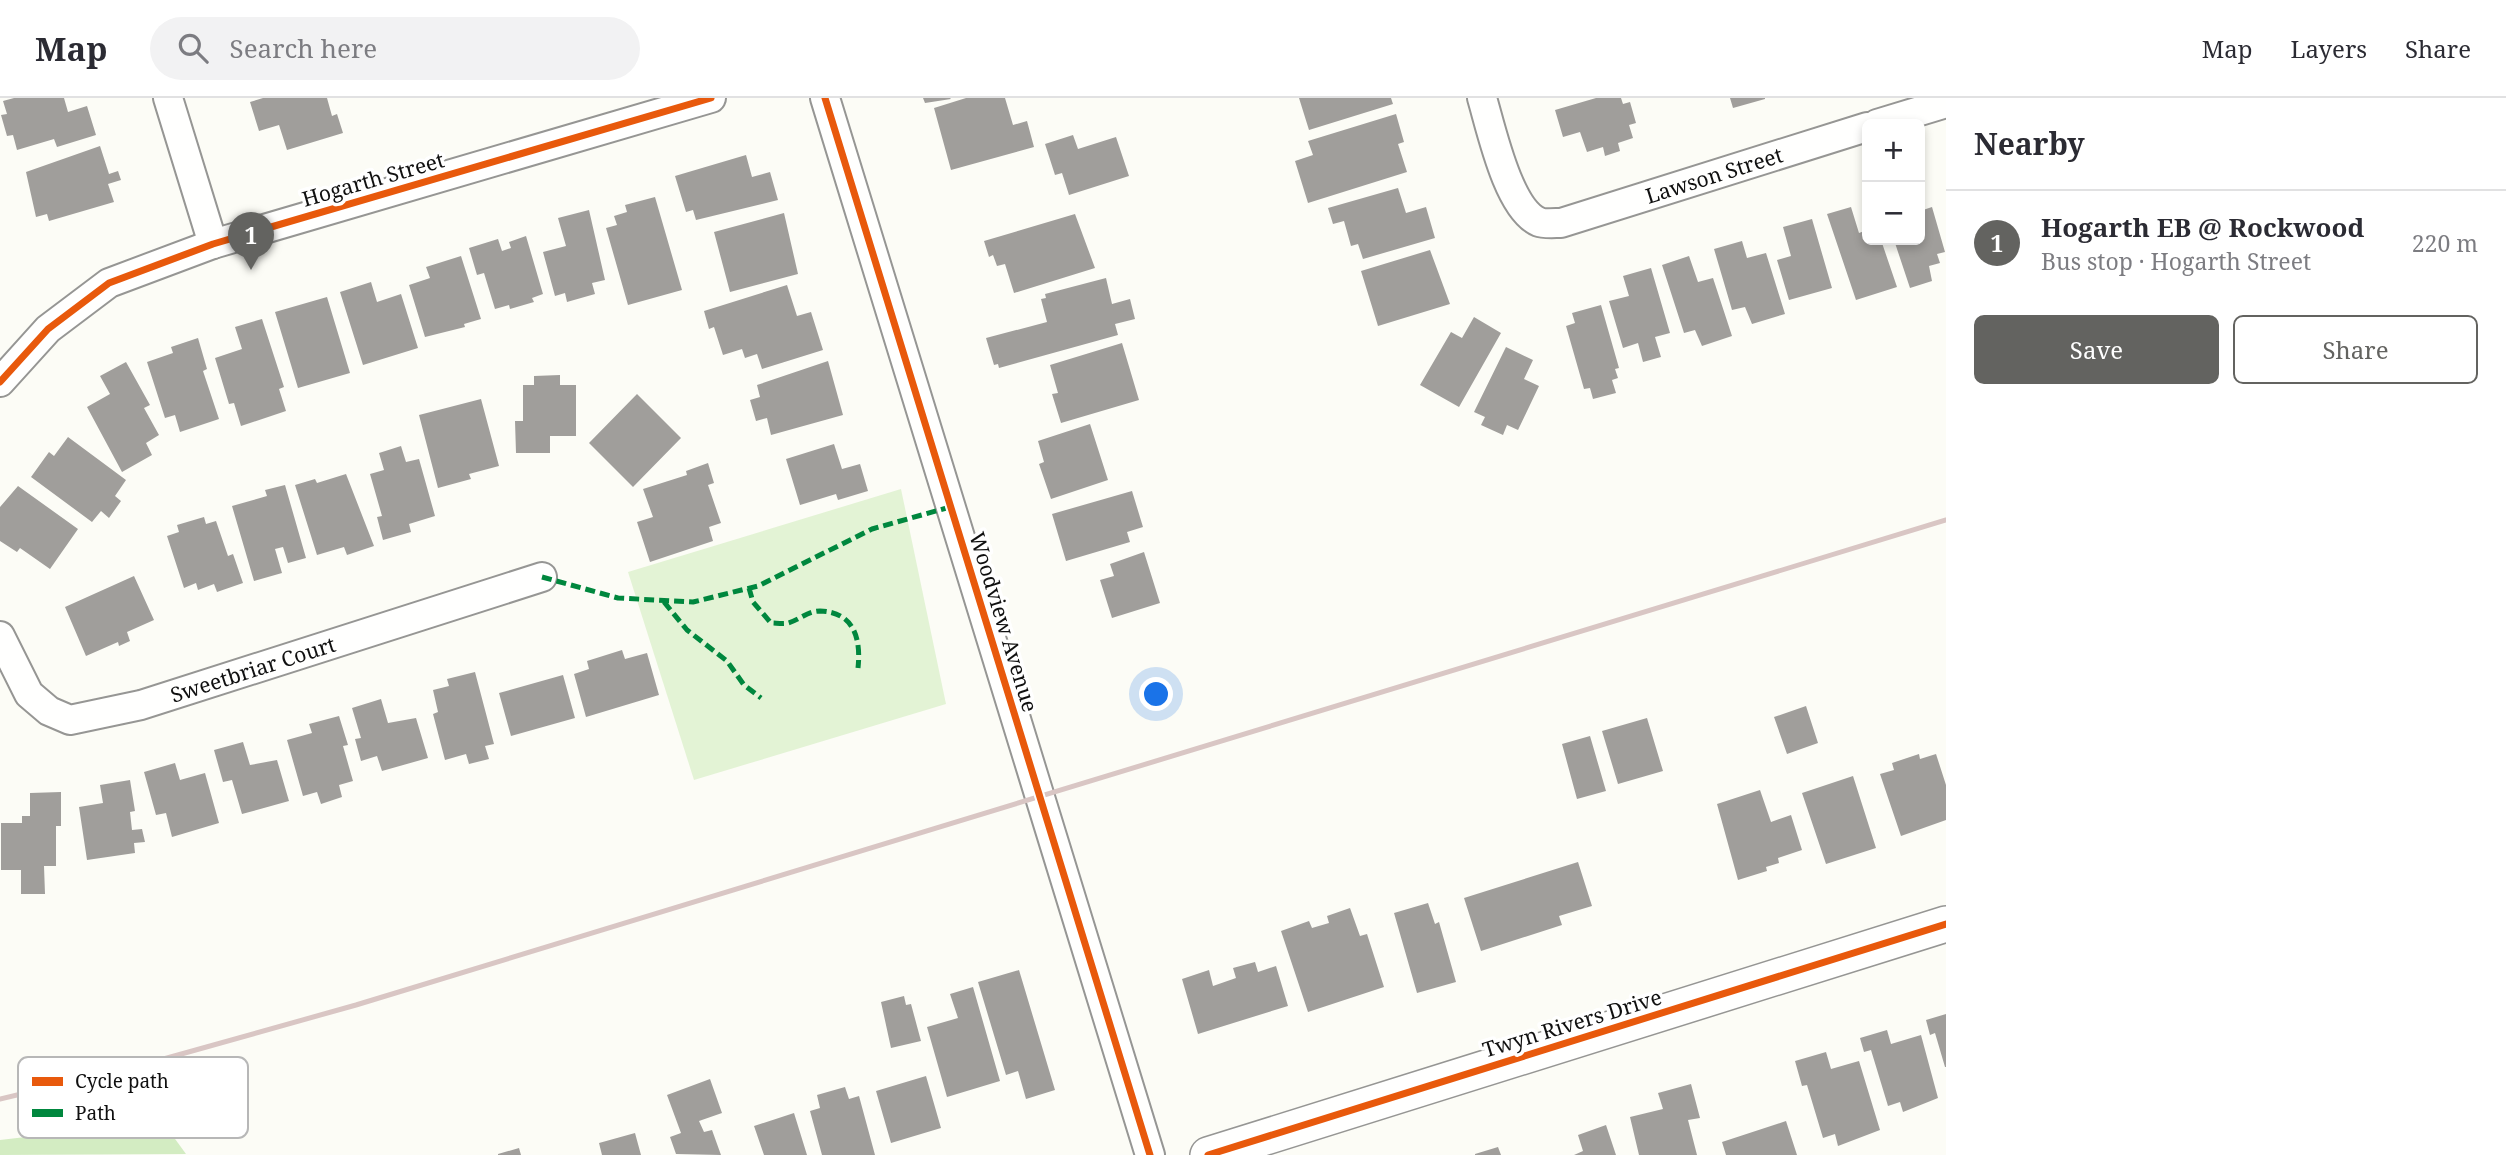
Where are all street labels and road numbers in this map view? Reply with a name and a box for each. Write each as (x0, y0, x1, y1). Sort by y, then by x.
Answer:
street label: Lawson Street (1642, 140, 1786, 210)
street label: Hogarth Street (299, 145, 447, 213)
street label: Woodview Avenue (963, 529, 1045, 715)
street label: Sweetbriar Court (167, 630, 339, 709)
street label: Twyn Rivers Drive (1479, 982, 1665, 1064)

